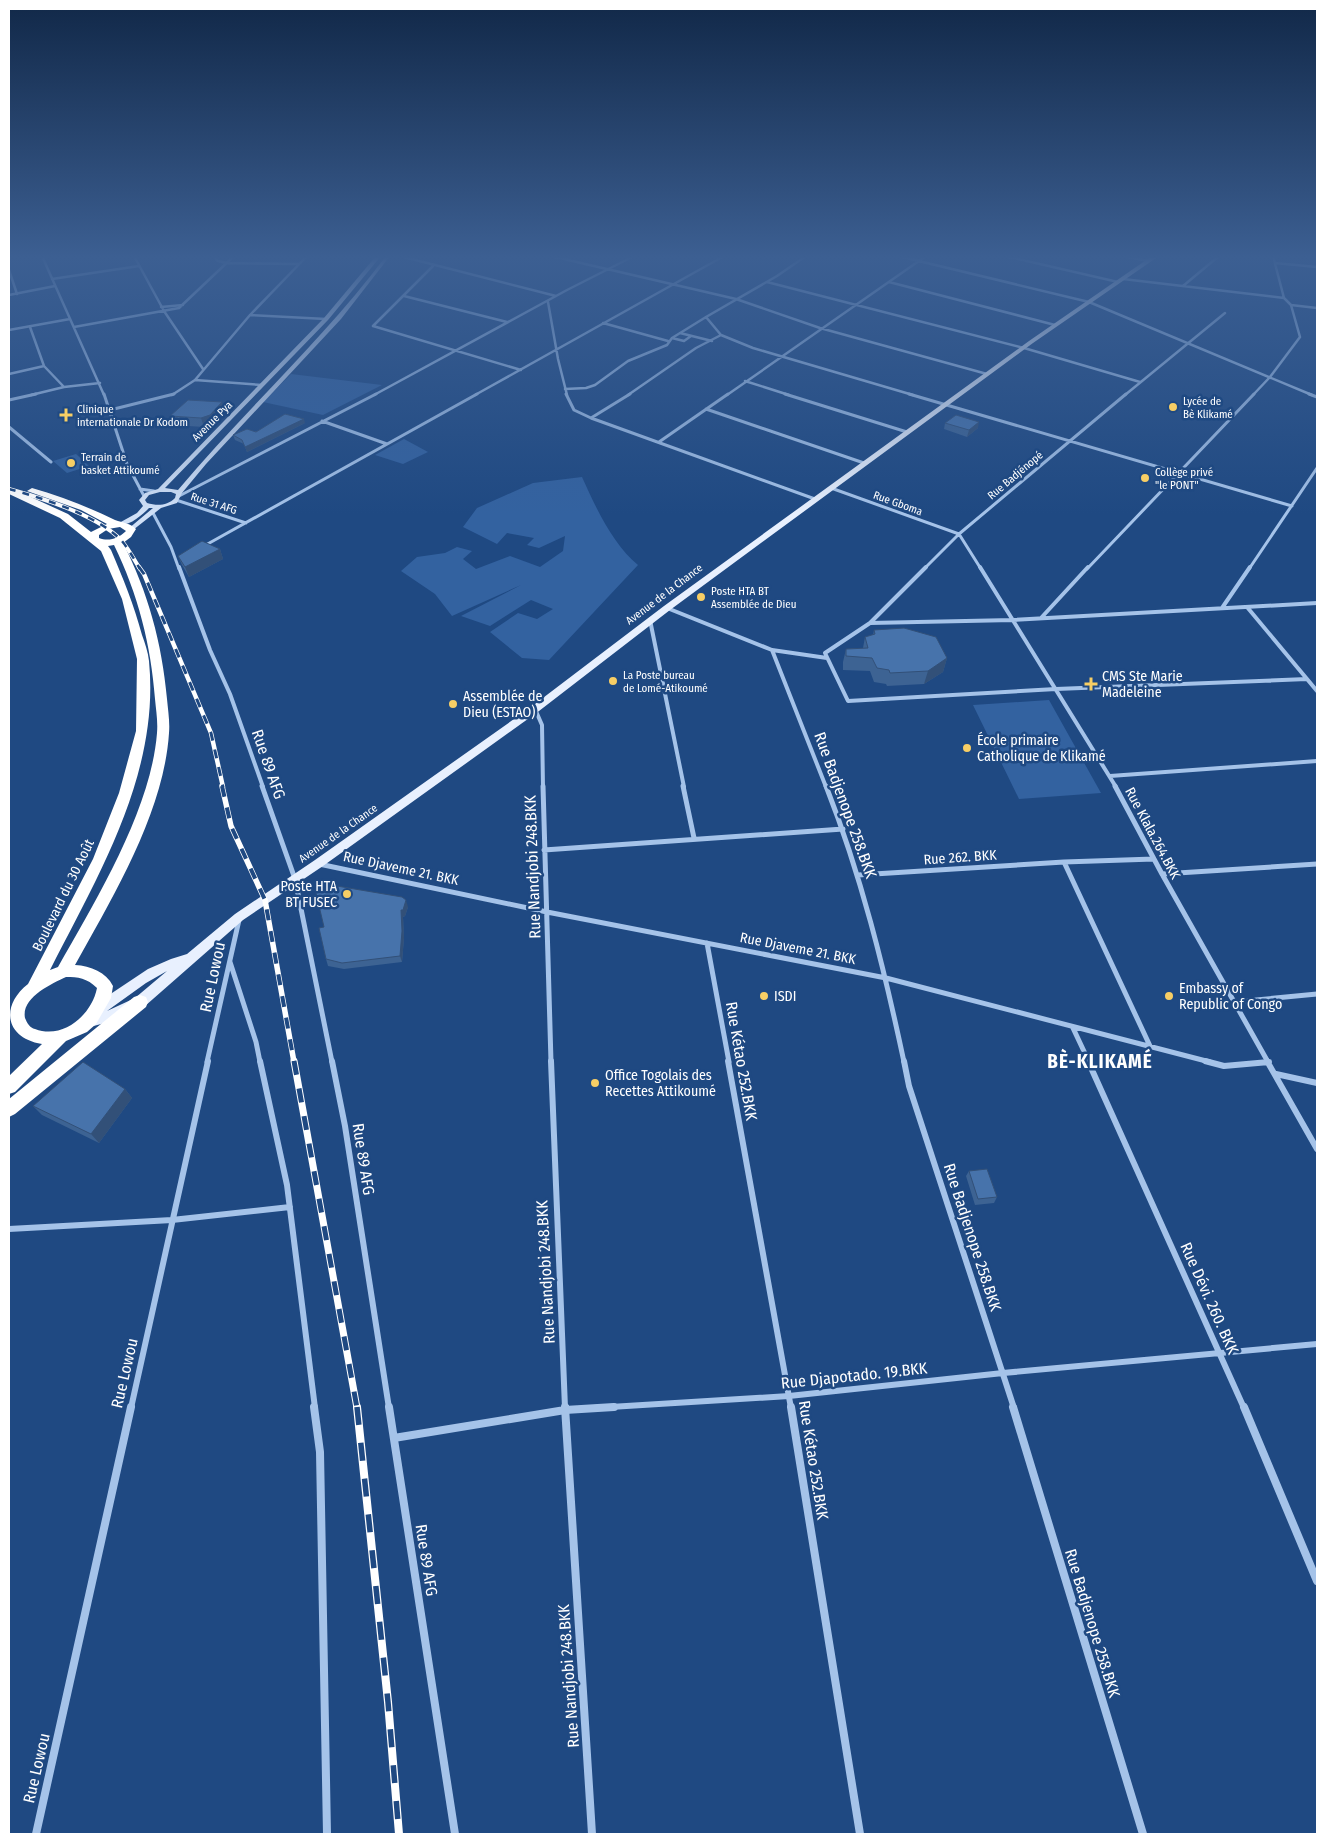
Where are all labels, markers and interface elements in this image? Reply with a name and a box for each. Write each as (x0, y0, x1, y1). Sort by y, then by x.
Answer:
place label: Lycée de Bè Klikamé (1183, 395, 1233, 421)
street label: Avenue Pya (190, 399, 235, 444)
marker: Lycée de Bè Klikamé (1167, 401, 1179, 413)
place label: Clinique internationale Dr Kodom (77, 403, 188, 429)
marker: Clinique internationale Dr Kodom (59, 408, 73, 422)
street label: Rue Badjénopé (985, 448, 1046, 502)
place label: Terrain de basket Attikoumé (81, 451, 160, 477)
marker: Terrain de basket Attikoumé (65, 457, 77, 469)
place label: Collège privé "le PONT" (1155, 466, 1213, 492)
marker: Collège privé "le PONT" (1139, 472, 1151, 484)
street label: Rue Gboma (871, 489, 924, 518)
street label: Rue 31 AFG (189, 490, 239, 517)
street label: Avenue de la Chance (623, 561, 705, 628)
place label: Poste HTA BT Assemblée de Dieu (711, 585, 796, 611)
marker: Poste HTA BT Assemblée de Dieu (695, 591, 707, 603)
place label: CMS Ste Marie Madeleine (1102, 668, 1183, 701)
place label: La Poste bureau de Lomé-Atikoumé (623, 669, 708, 695)
marker: La Poste bureau de Lomé-Atikoumé (607, 675, 619, 687)
marker: CMS Ste Marie Madeleine (1084, 677, 1098, 691)
place label: Assemblée de Dieu (ESTAO) (463, 688, 543, 721)
marker: Assemblée de Dieu (ESTAO) (447, 698, 459, 710)
street label: Rue 89 AFG (248, 727, 289, 801)
street label: Rue Badjenope 258.BKK (810, 729, 881, 881)
place label: École primaire Catholique de Klikamé (977, 731, 1106, 765)
marker: École primaire Catholique de Klikamé (961, 742, 973, 754)
street label: Rue Klala.264.BKK (1121, 784, 1184, 883)
street label: Rue Nandjobi 248.BKK (520, 794, 545, 939)
street label: Avenue de la Chance (297, 801, 380, 865)
street label: Boulevard du 30 Août (29, 836, 98, 954)
street label: Rue 262. BKK (923, 846, 998, 869)
street label: Rue Djaveme 21. BKK (342, 848, 461, 889)
place label: Poste HTA BT FUSEC (281, 878, 338, 911)
marker: Poste HTA BT FUSEC (341, 888, 353, 900)
street label: Rue Djaveme 21. BKK (739, 929, 858, 968)
street label: Rue Lowou (196, 940, 229, 1014)
place label: Embassy of Republic of Congo (1179, 980, 1282, 1013)
place label: ISDI (774, 988, 796, 1005)
marker: ISDI (758, 990, 770, 1002)
marker: Embassy of Republic of Congo (1163, 990, 1175, 1002)
street label: Rue Kétao 252.BKK (722, 1000, 761, 1123)
district label: BÈ-KLIKAMÉ (1047, 1048, 1153, 1073)
place label: Office Togolais des Recettes Attikoumé (605, 1067, 716, 1100)
marker: Office Togolais des Recettes Attikoumé (589, 1077, 601, 1089)
street label: Rue 89 AFG (348, 1122, 379, 1196)
street label: Rue Badjenope 258.BKK (940, 1161, 1006, 1314)
street label: Rue Nandjobi 248.BKK (532, 1199, 559, 1344)
street label: Rue Dévi. 260. BKK (1176, 1239, 1243, 1358)
street label: Rue Lowou (107, 1336, 142, 1410)
street label: Rue Djapotado. 19.BKK (780, 1358, 929, 1393)
street label: Rue Kétao 252.BKK (795, 1399, 832, 1522)
street label: Rue 89 AFG (411, 1523, 442, 1597)
street label: Rue Badjenope 258.BKK (1061, 1547, 1124, 1700)
street label: Rue Nandjobi 248.BKK (554, 1603, 583, 1748)
street label: Rue Lowou (19, 1731, 54, 1805)

